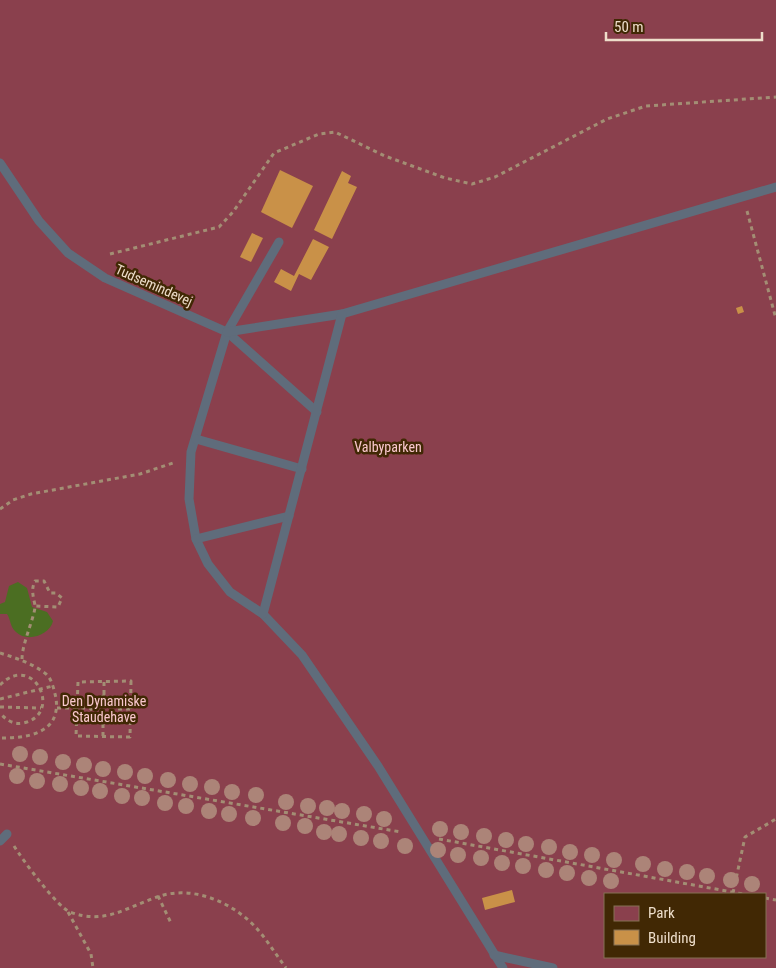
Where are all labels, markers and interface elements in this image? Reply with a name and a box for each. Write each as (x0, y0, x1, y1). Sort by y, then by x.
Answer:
scale bar (606, 10, 762, 42)
text: 50 m (614, 18, 644, 36)
street label: Tudsemindevej (113, 261, 195, 309)
park label: Valbyparken (354, 439, 422, 455)
park label: Den Dynamiske Staudehave (62, 693, 147, 725)
legend (604, 893, 766, 958)
text: Park (648, 904, 675, 922)
text: Building (648, 929, 696, 947)

